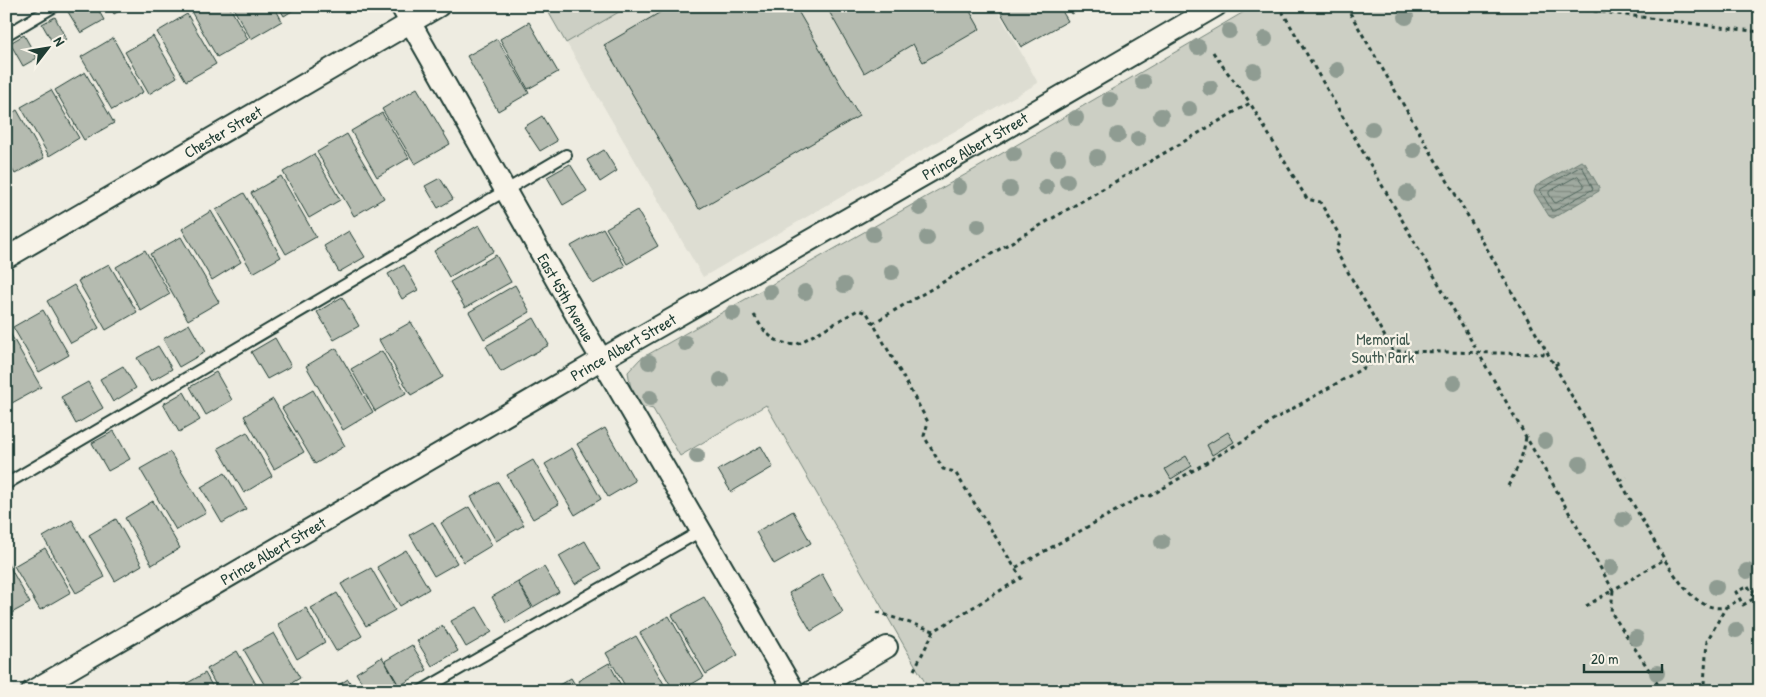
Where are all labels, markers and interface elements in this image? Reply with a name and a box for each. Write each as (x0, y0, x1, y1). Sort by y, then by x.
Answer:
north arrow (22, 22, 72, 72)
text: N (50, 33, 70, 50)
street label: Chester Street (180, 100, 267, 163)
street label: Prince Albert Street (918, 107, 1032, 185)
street label: East 45th Avenue (532, 249, 600, 346)
street label: Prince Albert Street (566, 308, 681, 386)
park label: Memorial South Park (1352, 328, 1415, 368)
street label: Prince Albert Street (216, 511, 330, 590)
scale bar (1584, 642, 1661, 674)
text: 20 m (1591, 648, 1618, 669)

